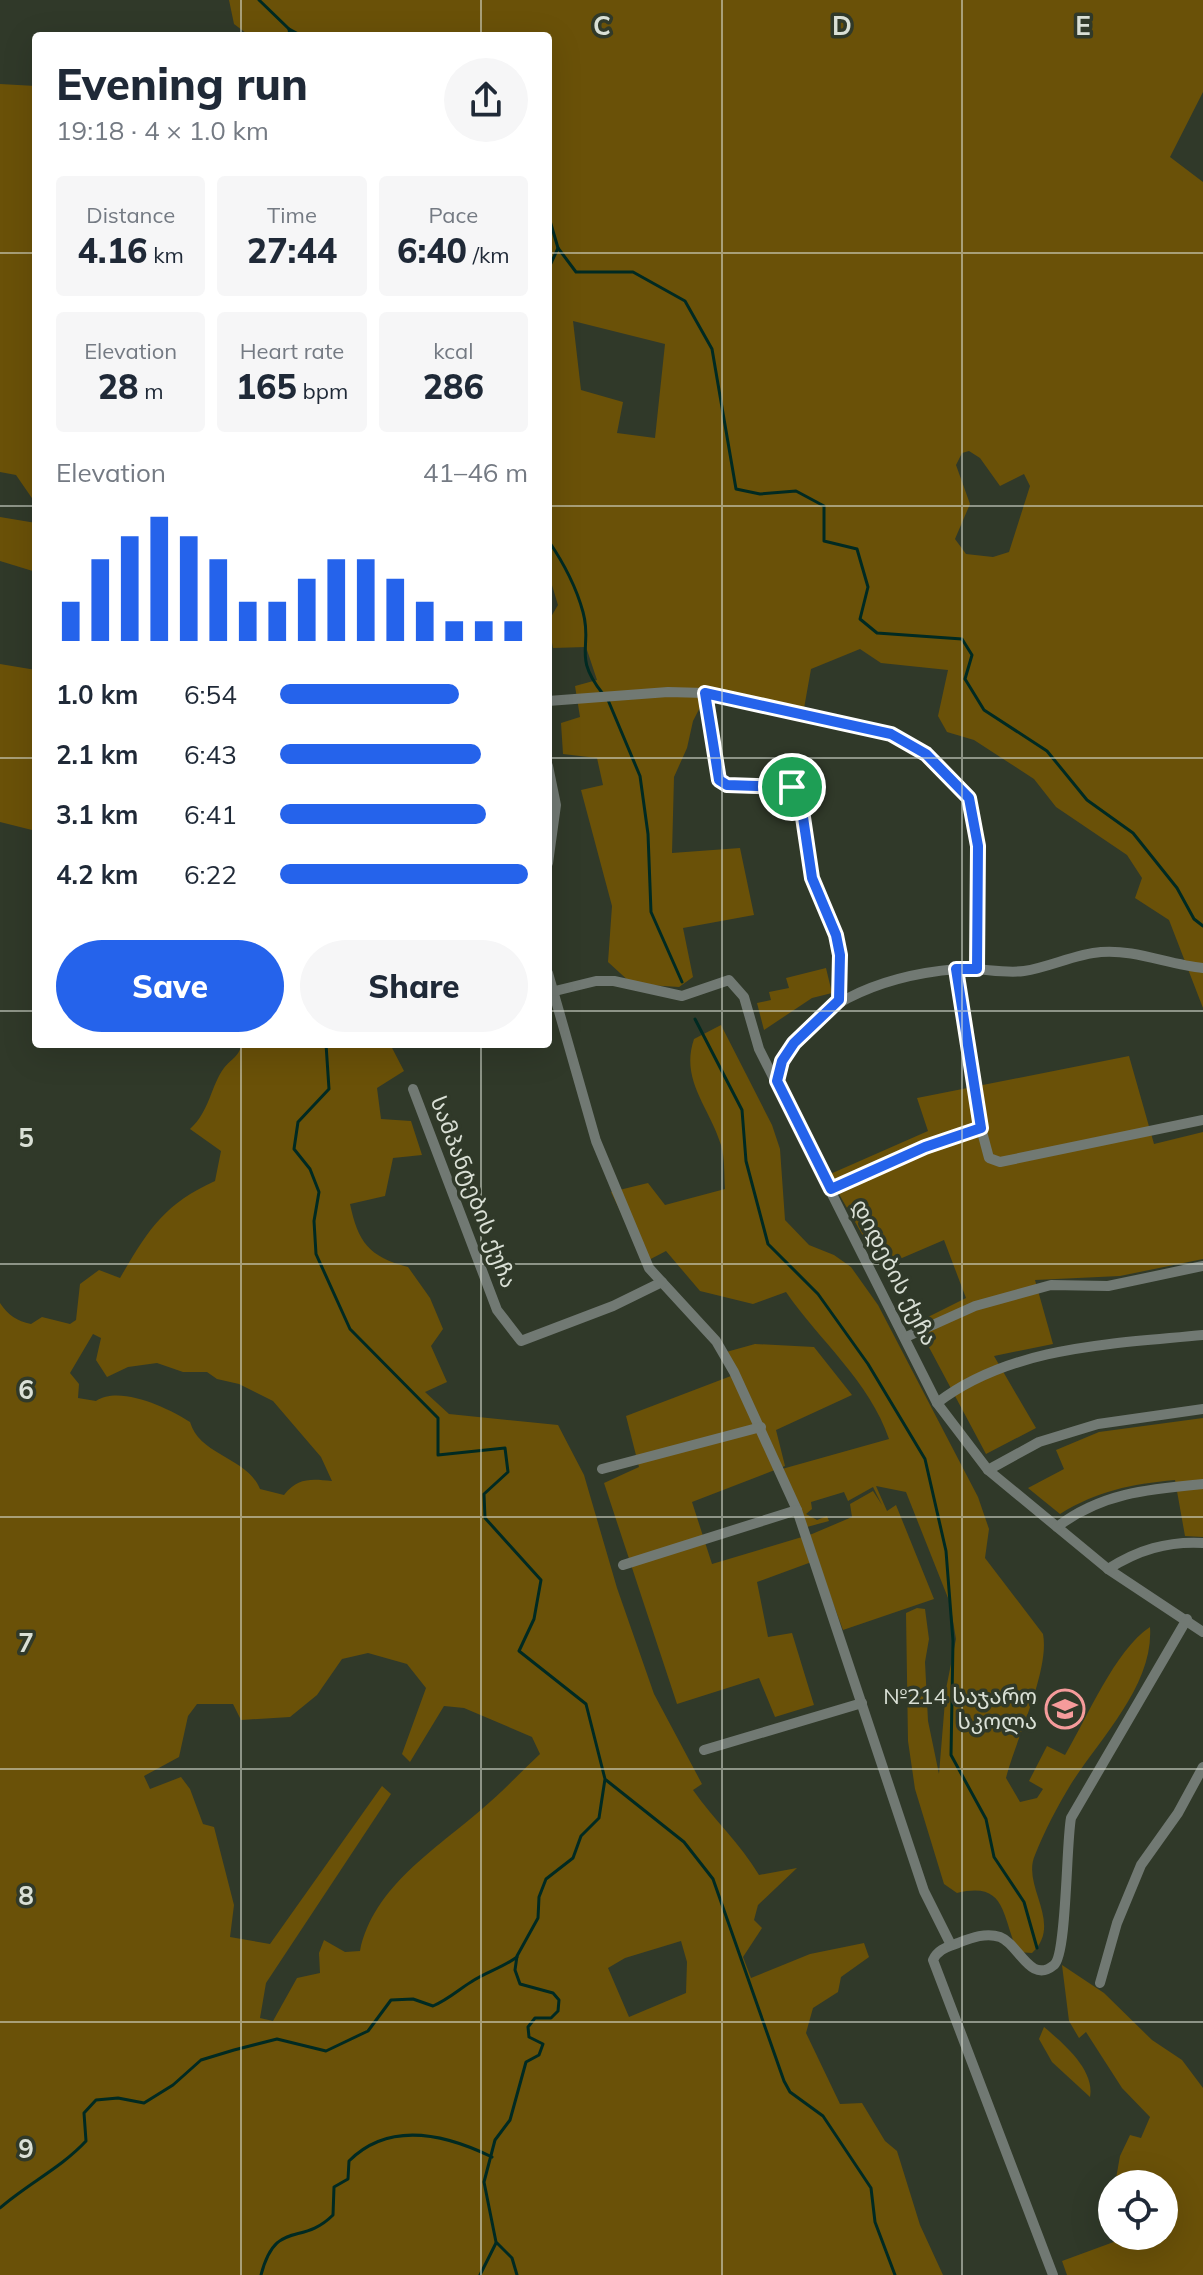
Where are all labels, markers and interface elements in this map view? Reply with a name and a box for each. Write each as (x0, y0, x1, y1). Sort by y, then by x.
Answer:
text: C (593, 9, 611, 42)
text: D (832, 9, 852, 42)
text: E (1075, 9, 1091, 42)
text: Evening run (56, 56, 308, 111)
button: share (444, 58, 528, 142)
text: 19:18 · 4 × 1.0 km (56, 114, 269, 147)
text: Distance (86, 201, 175, 229)
text: Time (267, 201, 317, 229)
text: Pace (429, 201, 478, 229)
text: 4.16 (77, 229, 147, 272)
text: 27:44 (247, 229, 337, 272)
text: 6:40 (397, 229, 467, 272)
text: km (147, 241, 184, 269)
text: /km (467, 241, 510, 269)
text: Elevation (84, 337, 177, 365)
text: Heart rate (240, 337, 344, 365)
text: kcal (433, 337, 473, 365)
text: 28 (98, 365, 139, 408)
text: 165 (236, 365, 297, 408)
text: 286 (423, 365, 484, 408)
text: m (139, 377, 164, 405)
text: bpm (297, 377, 348, 405)
text: Elevation (56, 456, 166, 489)
text: 41–46 m (423, 456, 528, 489)
text: 1.0 km (56, 678, 139, 711)
text: 6:54 (184, 678, 237, 711)
text: 2.1 km (56, 738, 139, 771)
text: 6:43 (184, 738, 237, 771)
pin (758, 753, 826, 821)
icon: arrive (770, 765, 814, 809)
text: 3.1 km (56, 798, 139, 831)
text: 6:41 (184, 798, 237, 831)
text: 4.2 km (56, 858, 139, 891)
text: 6:22 (184, 858, 237, 891)
button: Save (56, 940, 284, 1032)
button: Share (300, 940, 528, 1032)
street label: სამპანტების ქუჩა (425, 1092, 523, 1292)
text: 5 (18, 1121, 34, 1154)
street label: დიდების ქუჩა (846, 1194, 944, 1350)
text: 6 (18, 1373, 34, 1406)
text: 7 (18, 1626, 34, 1659)
place label: №214 საჯარო სკოლა (883, 1682, 1037, 1735)
school or university icon: №214 საჯარო სკოლა (1044, 1688, 1086, 1730)
text: 8 (18, 1879, 34, 1912)
text: 9 (18, 2132, 34, 2165)
map controls (1098, 2170, 1178, 2250)
button: locate (1098, 2170, 1178, 2250)

